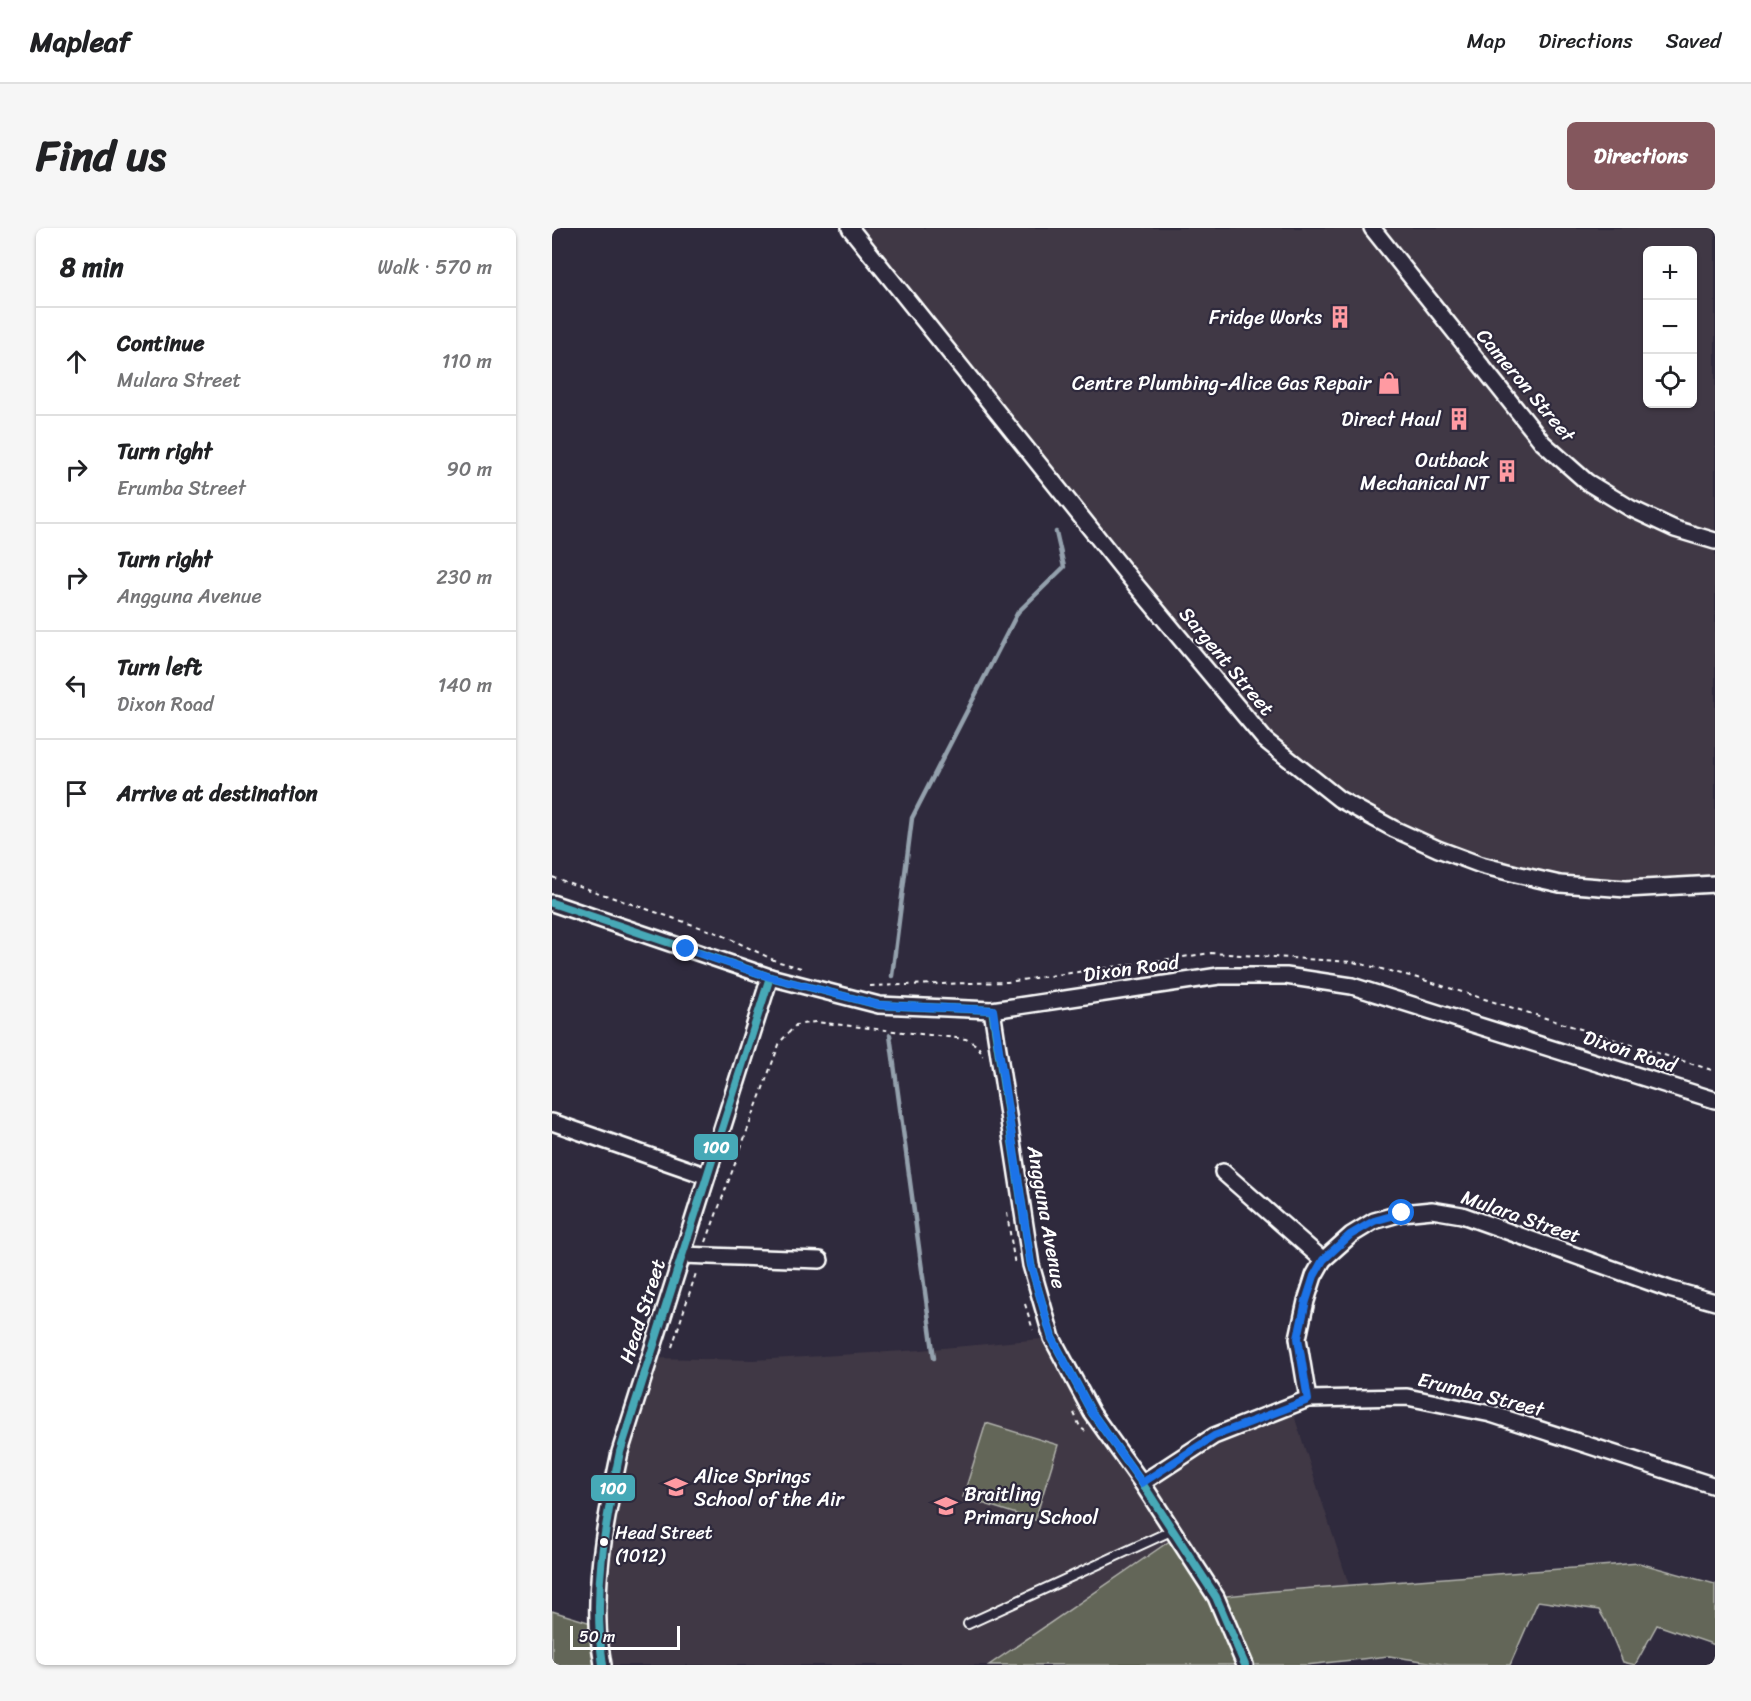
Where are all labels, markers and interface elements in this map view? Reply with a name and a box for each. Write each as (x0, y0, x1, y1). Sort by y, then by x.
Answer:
text: Mapleaf (30, 17, 130, 66)
text: Map (1467, 22, 1505, 60)
text: Directions (1538, 22, 1633, 60)
text: Saved (1666, 22, 1721, 60)
text: Find us (36, 119, 166, 193)
button: Directions (1567, 122, 1715, 190)
text: 8 min (60, 244, 124, 290)
map controls (1643, 246, 1697, 408)
button: + (1643, 246, 1697, 300)
text: Walk · 570 m (378, 250, 492, 285)
place label: Fridge Works (1209, 300, 1323, 335)
button: − (1643, 300, 1697, 354)
building icon: Fridge Works (1327, 304, 1353, 330)
street label: Cameron Street (1467, 320, 1585, 451)
text: Continue (117, 324, 205, 363)
text: 110 m (442, 344, 492, 379)
icon: ahead (60, 345, 93, 378)
button: locate (1643, 354, 1697, 408)
text: Mulara Street (117, 363, 241, 398)
place label: Centre Plumbing-Alice Gas Repair (1072, 366, 1373, 401)
shop icon: Centre Plumbing-Alice Gas Repair (1376, 370, 1402, 396)
place label: Direct Haul (1341, 402, 1442, 437)
building icon: Direct Haul (1446, 406, 1472, 432)
text: Turn right (117, 432, 212, 471)
place label: Outback Mechanical NT (1360, 443, 1490, 501)
text: 90 m (447, 452, 492, 487)
icon: right (60, 453, 93, 486)
building icon: Outback Mechanical NT (1494, 458, 1520, 484)
text: Erumba Street (117, 471, 246, 506)
text: Turn right (117, 540, 212, 579)
text: 230 m (436, 560, 492, 595)
icon: right (60, 561, 93, 594)
text: Angguna Avenue (117, 579, 262, 614)
street label: Sargent Street (1170, 598, 1284, 724)
text: Turn left (117, 648, 202, 687)
text: 140 m (438, 668, 492, 703)
icon: left (60, 669, 93, 702)
text: Dixon Road (117, 687, 213, 722)
text: Arrive at destination (117, 774, 318, 813)
icon: arrive (60, 777, 93, 810)
route end (672, 935, 698, 961)
street label: Dixon Road (1081, 944, 1183, 993)
street label: Dixon Road (1579, 1020, 1683, 1083)
line badge: 100 (693, 1133, 739, 1161)
text: 100 (702, 1133, 730, 1162)
street label: Angguna Avenue (1017, 1142, 1076, 1291)
street label: Mulara Street (1456, 1180, 1586, 1253)
route start (1388, 1199, 1414, 1225)
street label: Head Street (609, 1254, 676, 1368)
street label: Erumba Street (1414, 1362, 1549, 1427)
place label: Alice Springs School of the Air (693, 1459, 846, 1517)
line badge: 100 (590, 1474, 636, 1502)
text: 100 (599, 1474, 627, 1503)
school or university icon: Alice Springs School of the Air (663, 1474, 689, 1500)
place label: Braitling Primary School (964, 1477, 1099, 1535)
school or university icon: Braitling Primary School (933, 1493, 959, 1519)
place label: Head Street (1012) (615, 1517, 713, 1572)
marker: Head Street (1012) (598, 1536, 610, 1548)
text: 50 m (579, 1622, 615, 1651)
scale bar (570, 1623, 680, 1650)

